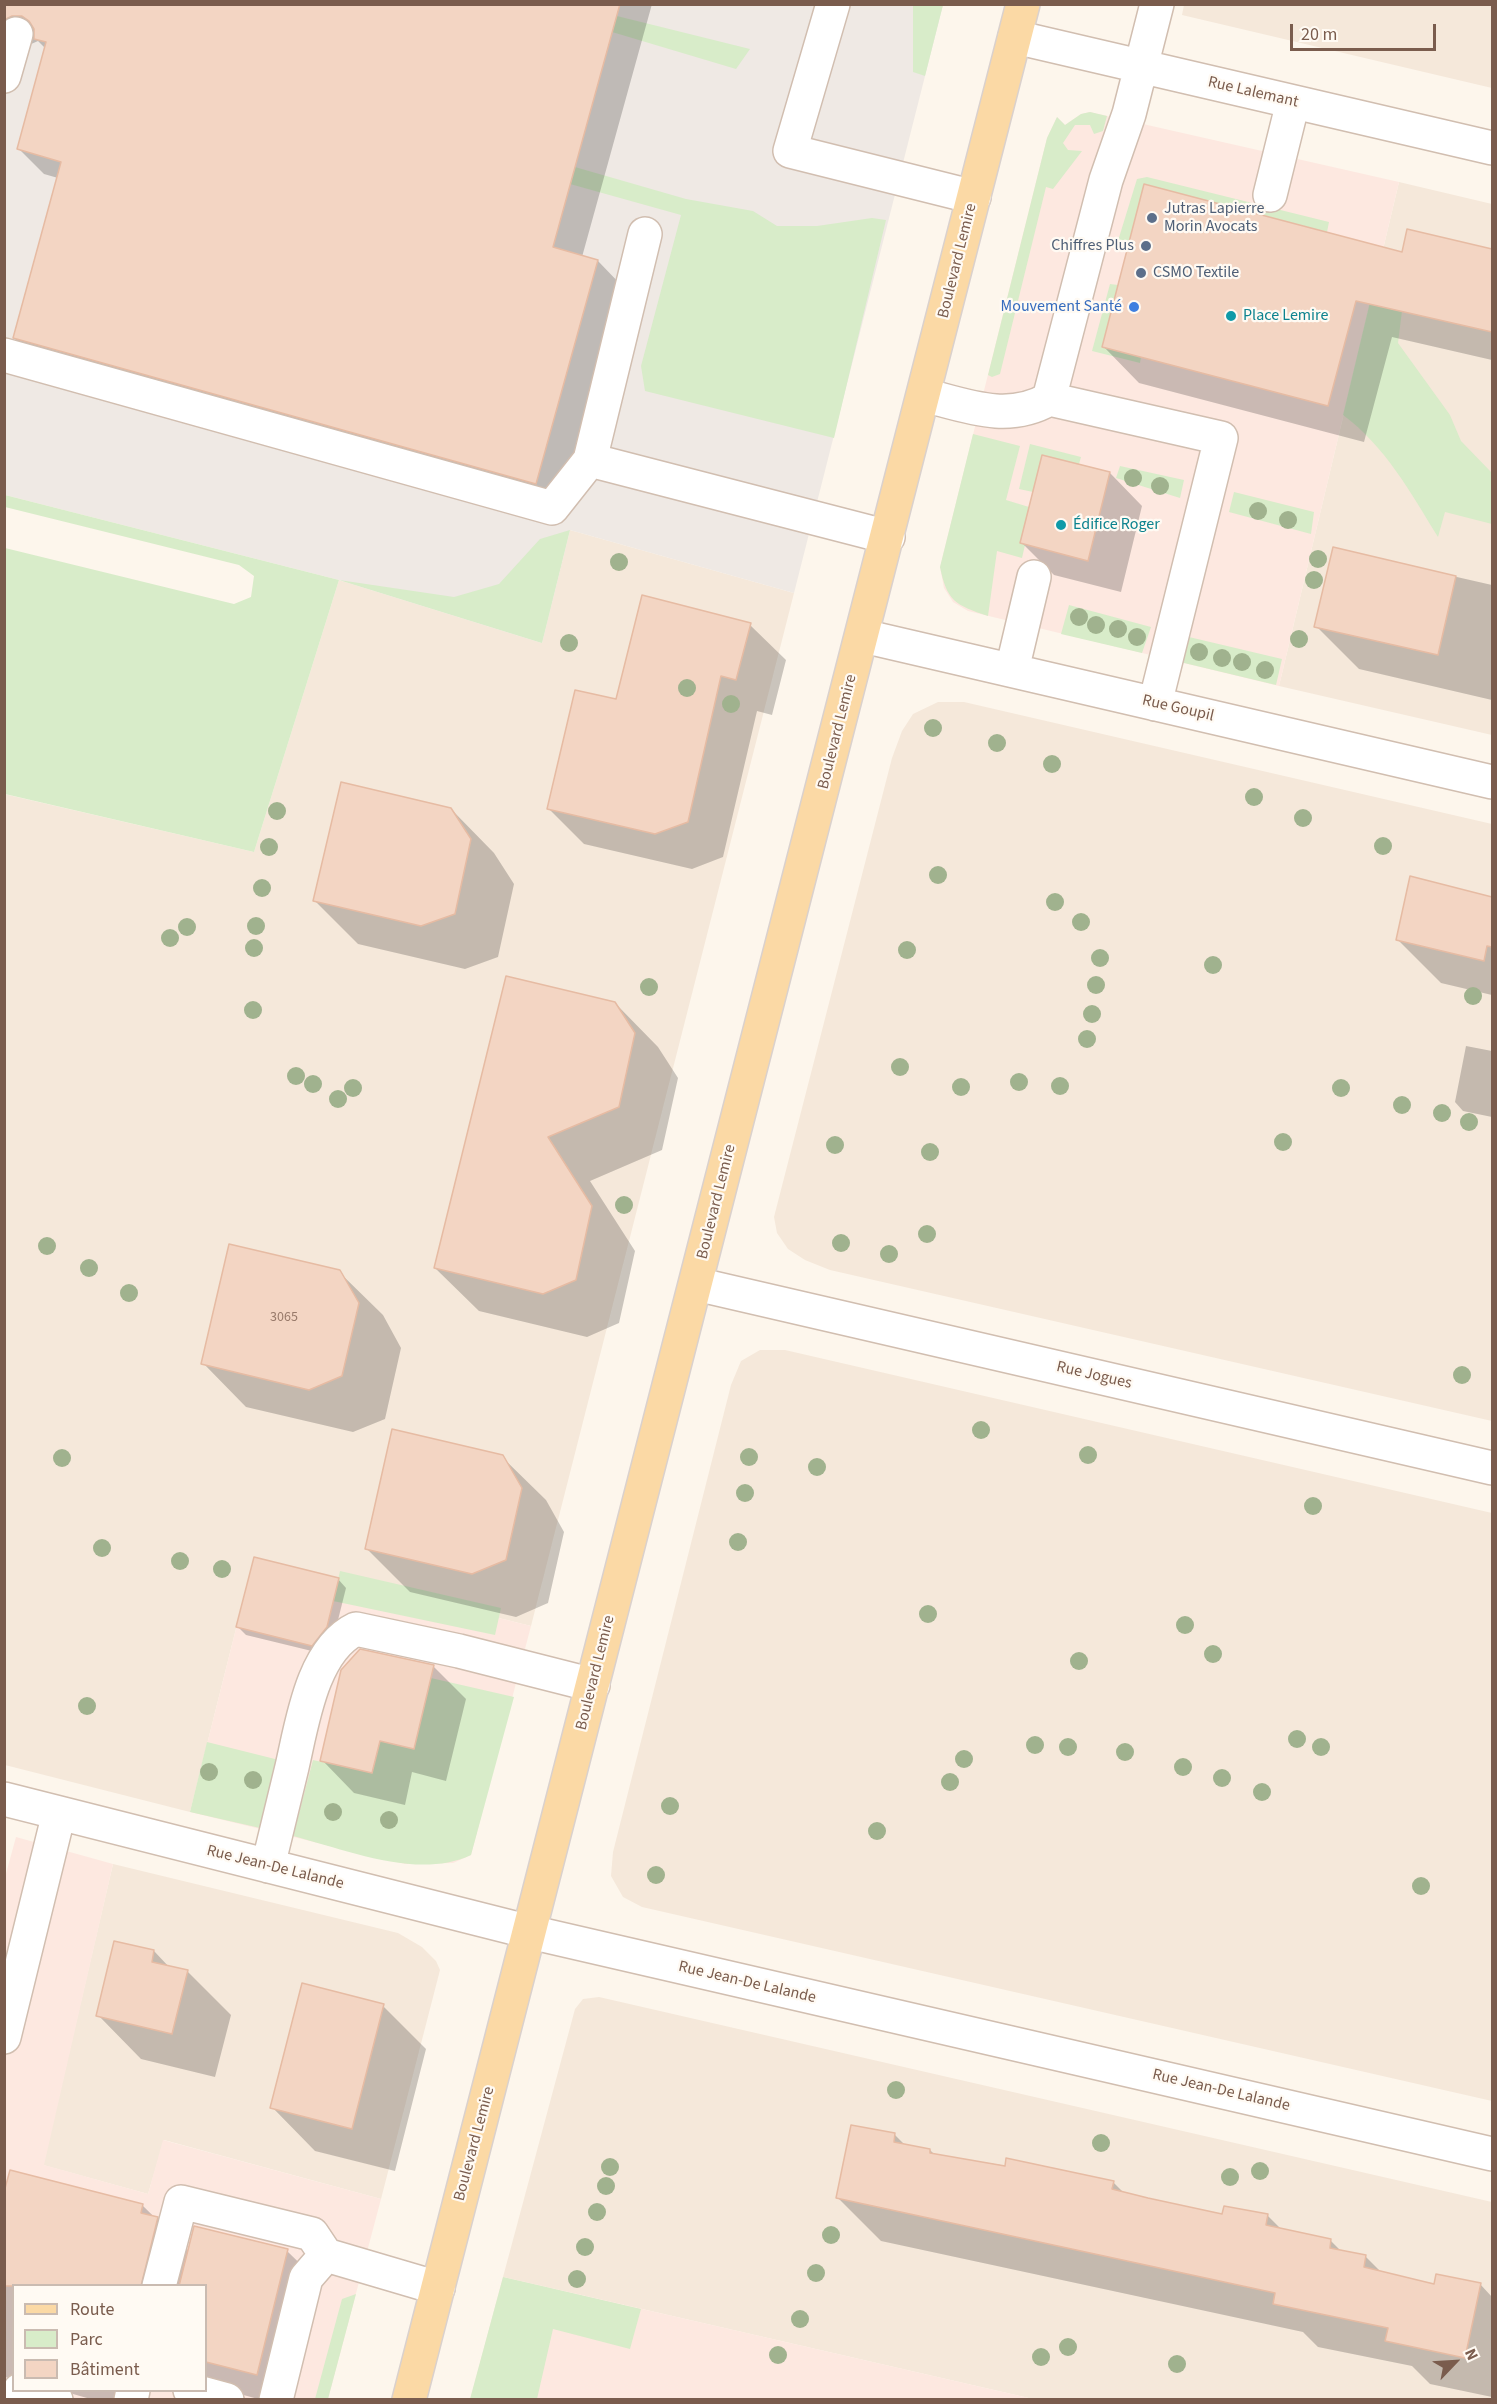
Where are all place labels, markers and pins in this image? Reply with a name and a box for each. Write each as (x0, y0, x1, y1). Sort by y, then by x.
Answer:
place label: Jutras Lapierre Morin Avocats (1164, 199, 1264, 237)
marker: Jutras Lapierre Morin Avocats (1145, 211, 1159, 225)
place label: Chiffres Plus (1051, 236, 1134, 256)
marker: Chiffres Plus (1139, 239, 1153, 253)
place label: CSMO Textile (1153, 263, 1239, 283)
marker: CSMO Textile (1134, 266, 1148, 280)
place label: Mouvement Santé (1001, 297, 1122, 317)
marker: Mouvement Santé (1127, 300, 1141, 314)
place label: Place Lemire (1243, 306, 1328, 326)
marker: Place Lemire (1224, 309, 1238, 323)
place label: Édifice Roger (1073, 515, 1160, 535)
marker: Édifice Roger (1054, 518, 1068, 532)

